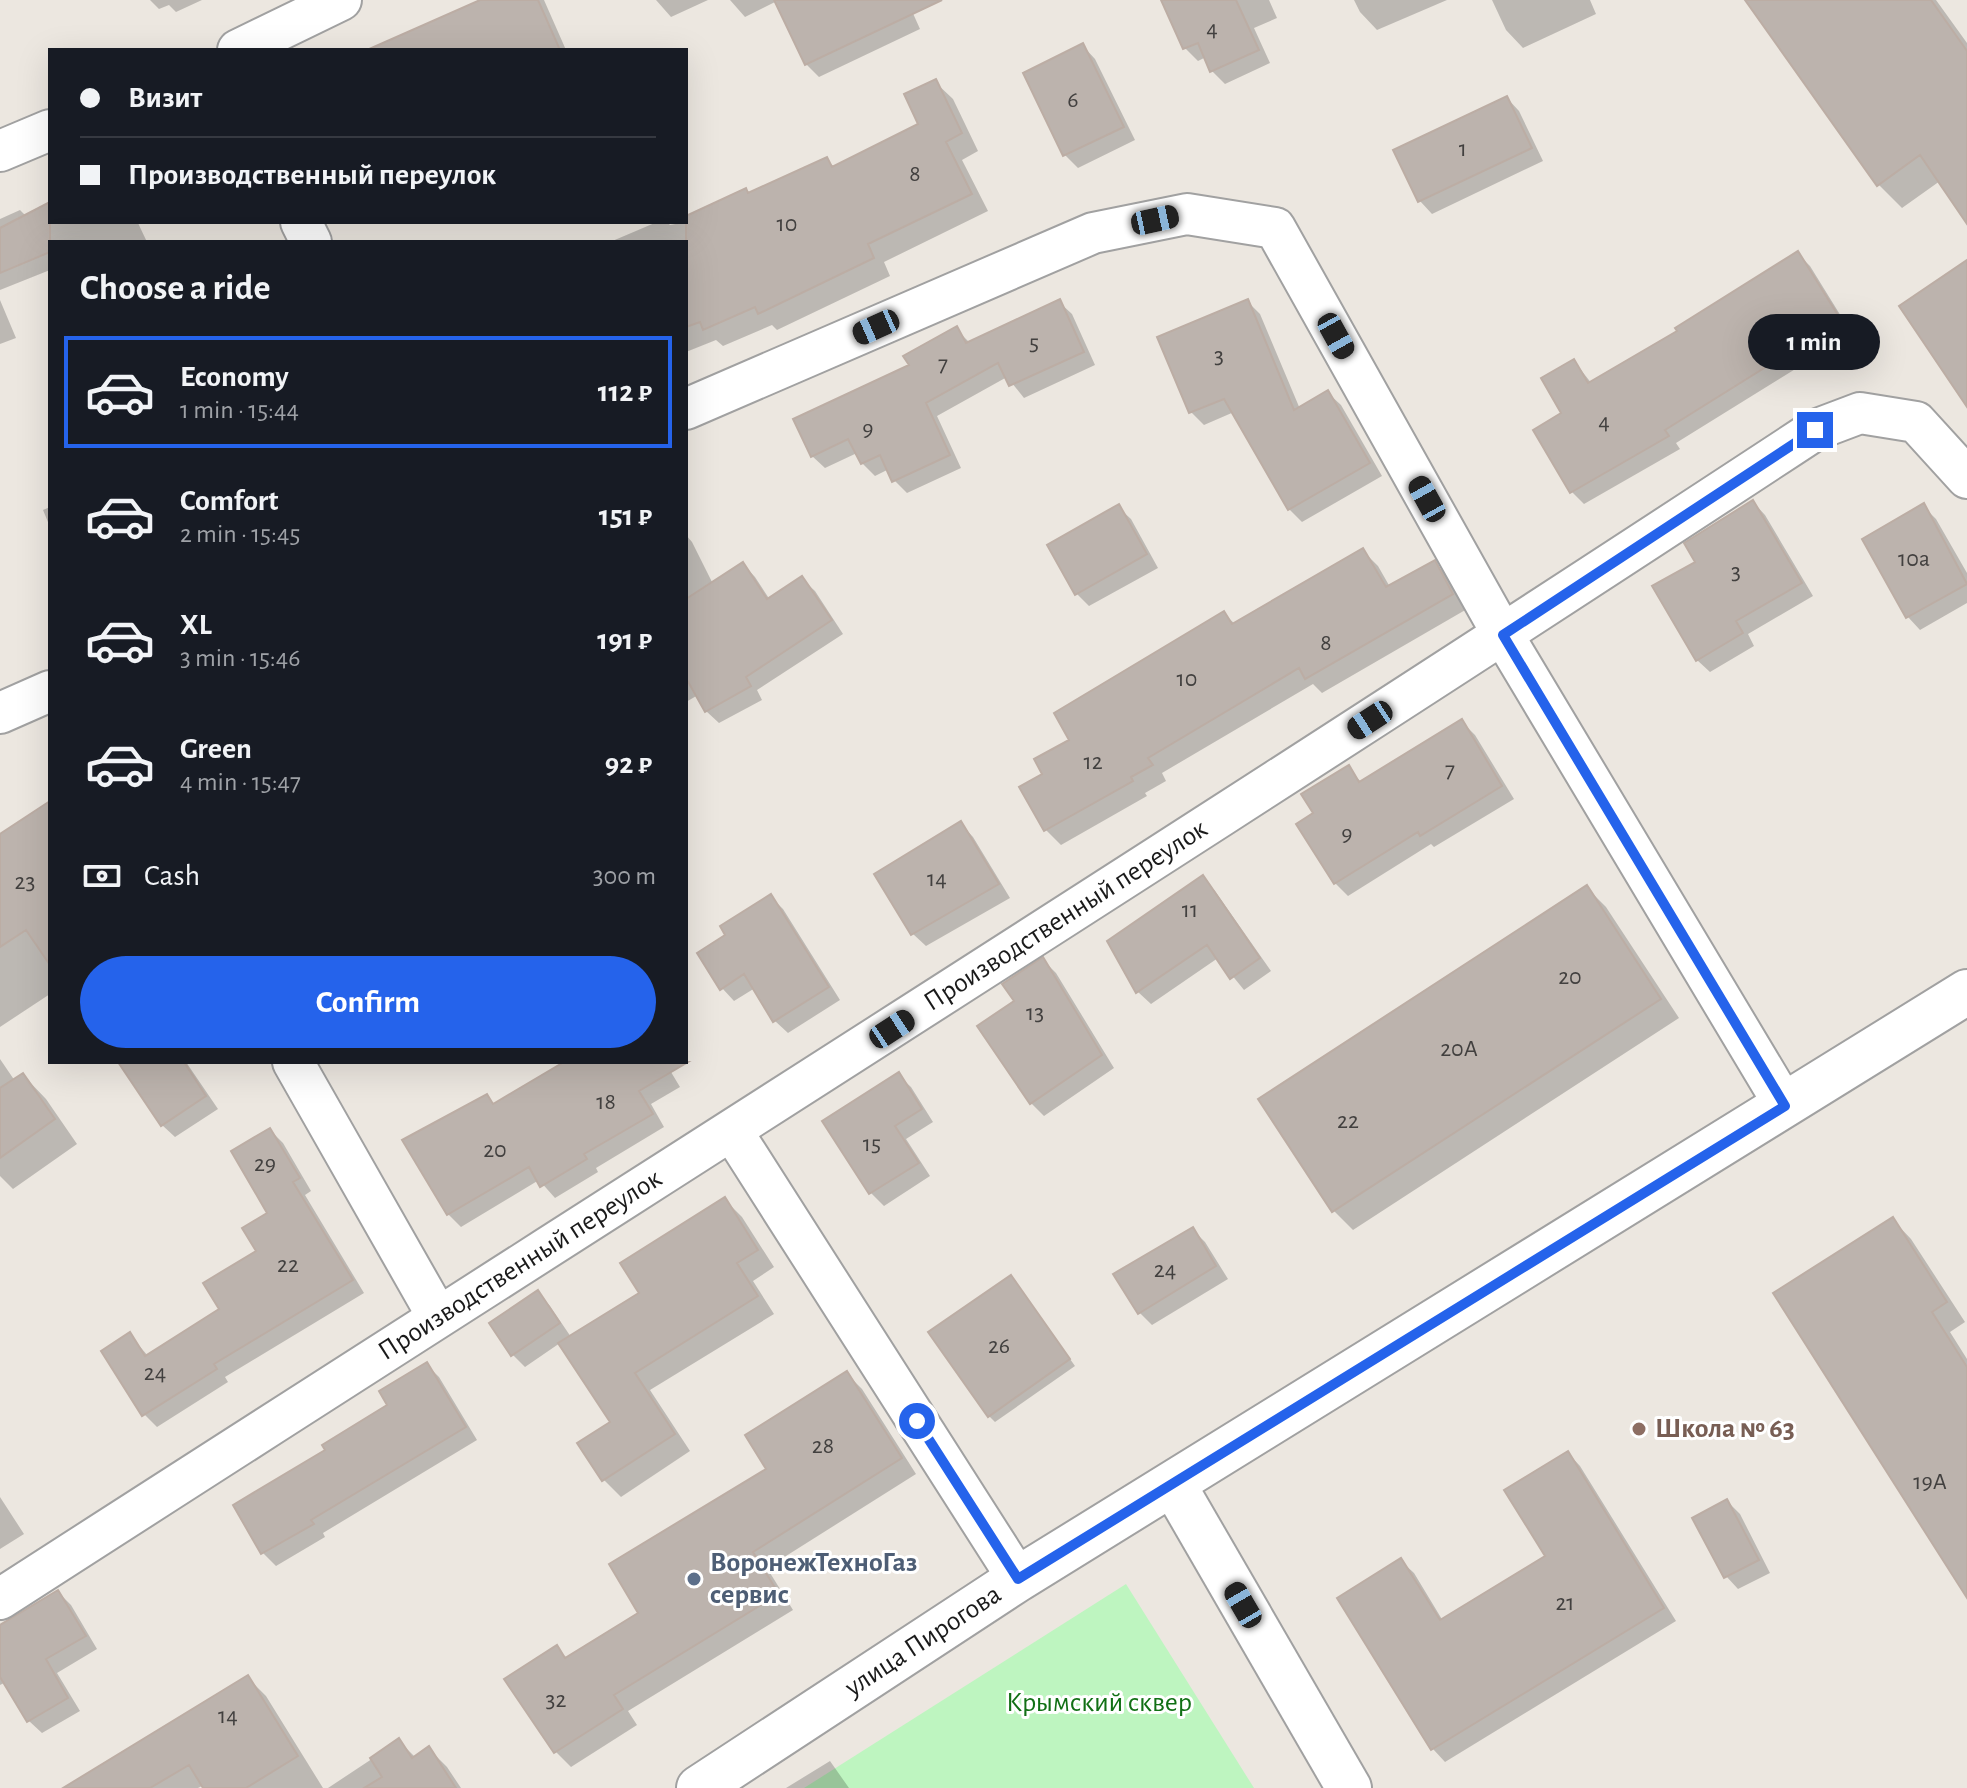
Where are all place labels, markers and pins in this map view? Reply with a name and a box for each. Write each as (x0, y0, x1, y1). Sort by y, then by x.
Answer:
place label: Школа № 63 (1655, 1415, 1795, 1443)
marker: Школа № 63 (1630, 1420, 1648, 1438)
place label: ВоронежТехноГаз сервис (710, 1549, 917, 1609)
marker: ВоронежТехноГаз сервис (685, 1570, 703, 1588)

